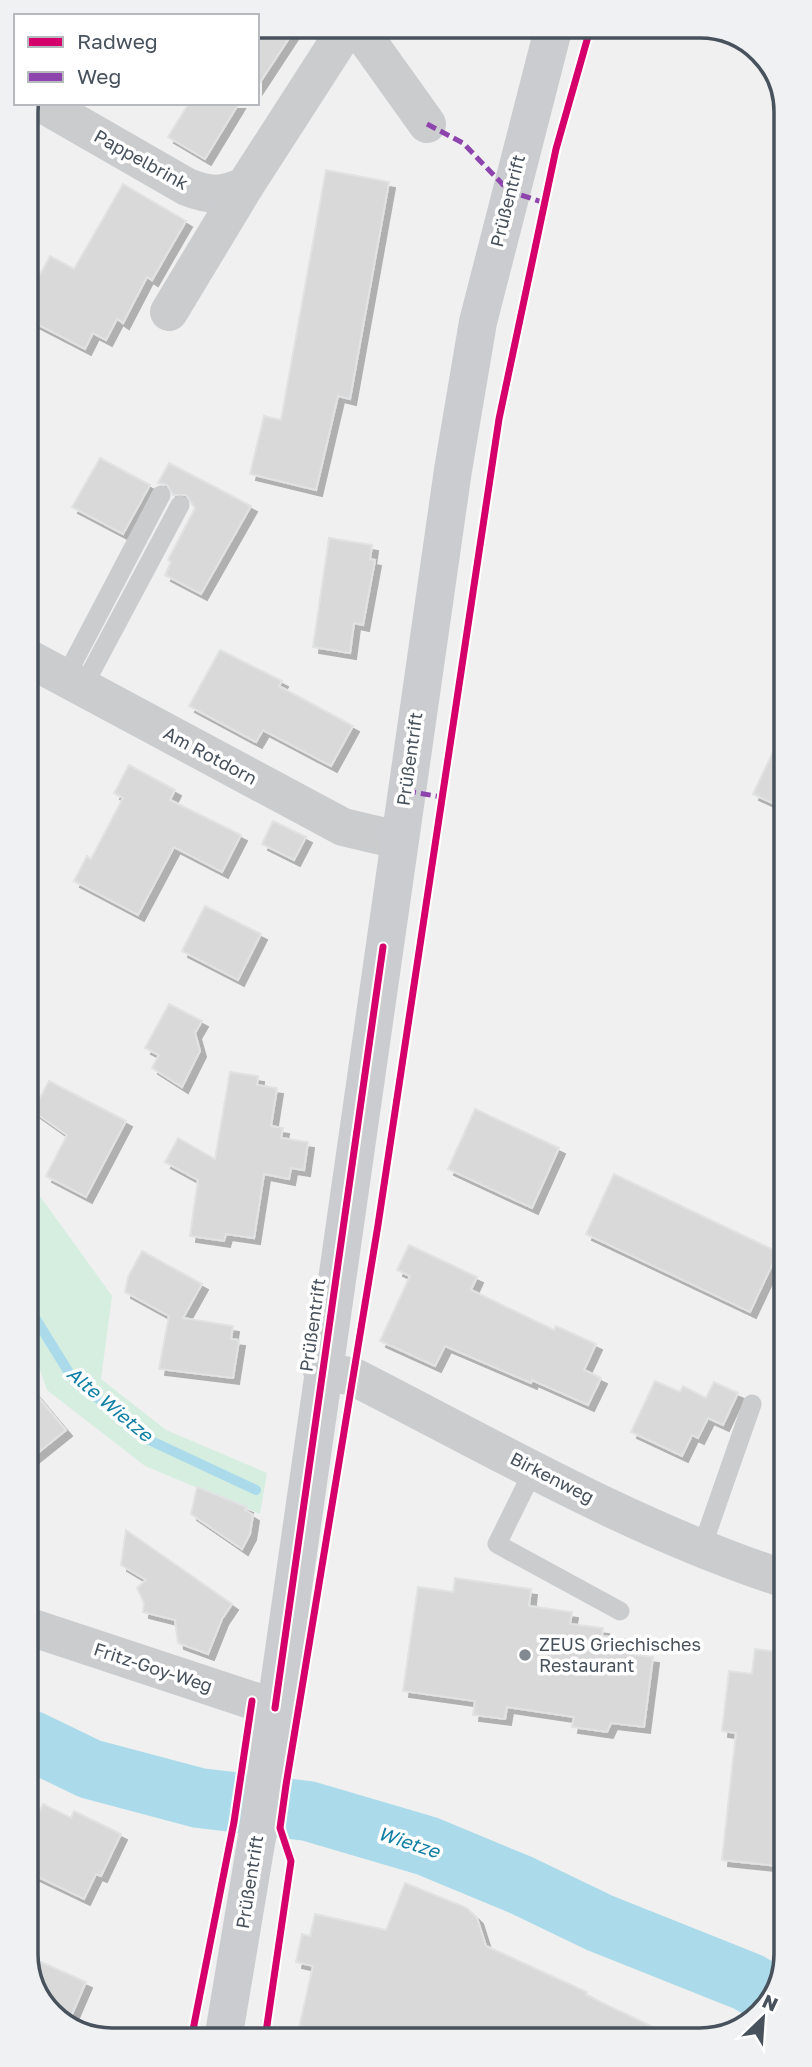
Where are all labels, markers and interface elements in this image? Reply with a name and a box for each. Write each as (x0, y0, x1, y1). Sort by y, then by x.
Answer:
legend (14, 14, 259, 105)
text: Radweg (77, 28, 158, 54)
text: Weg (77, 63, 121, 89)
street label: Pappelbrink (91, 124, 192, 194)
street label: Prüßentrift (485, 152, 529, 249)
street label: Prüßentrift (392, 711, 426, 807)
street label: Am Rotdorn (160, 721, 261, 789)
street label: Prüßentrift (295, 1277, 329, 1373)
water label: Alte Wietze (63, 1361, 159, 1447)
street label: Birkenweg (507, 1447, 598, 1508)
place label: ZEUS Griechisches Restaurant (539, 1633, 701, 1676)
street label: Fritz-Goy-Weg (91, 1637, 215, 1697)
marker: ZEUS Griechisches Restaurant (517, 1647, 533, 1663)
water label: Wietze (376, 1821, 445, 1863)
street label: Prüßentrift (231, 1833, 267, 1930)
north arrow (728, 1983, 798, 2053)
text: N (759, 1989, 782, 2016)

